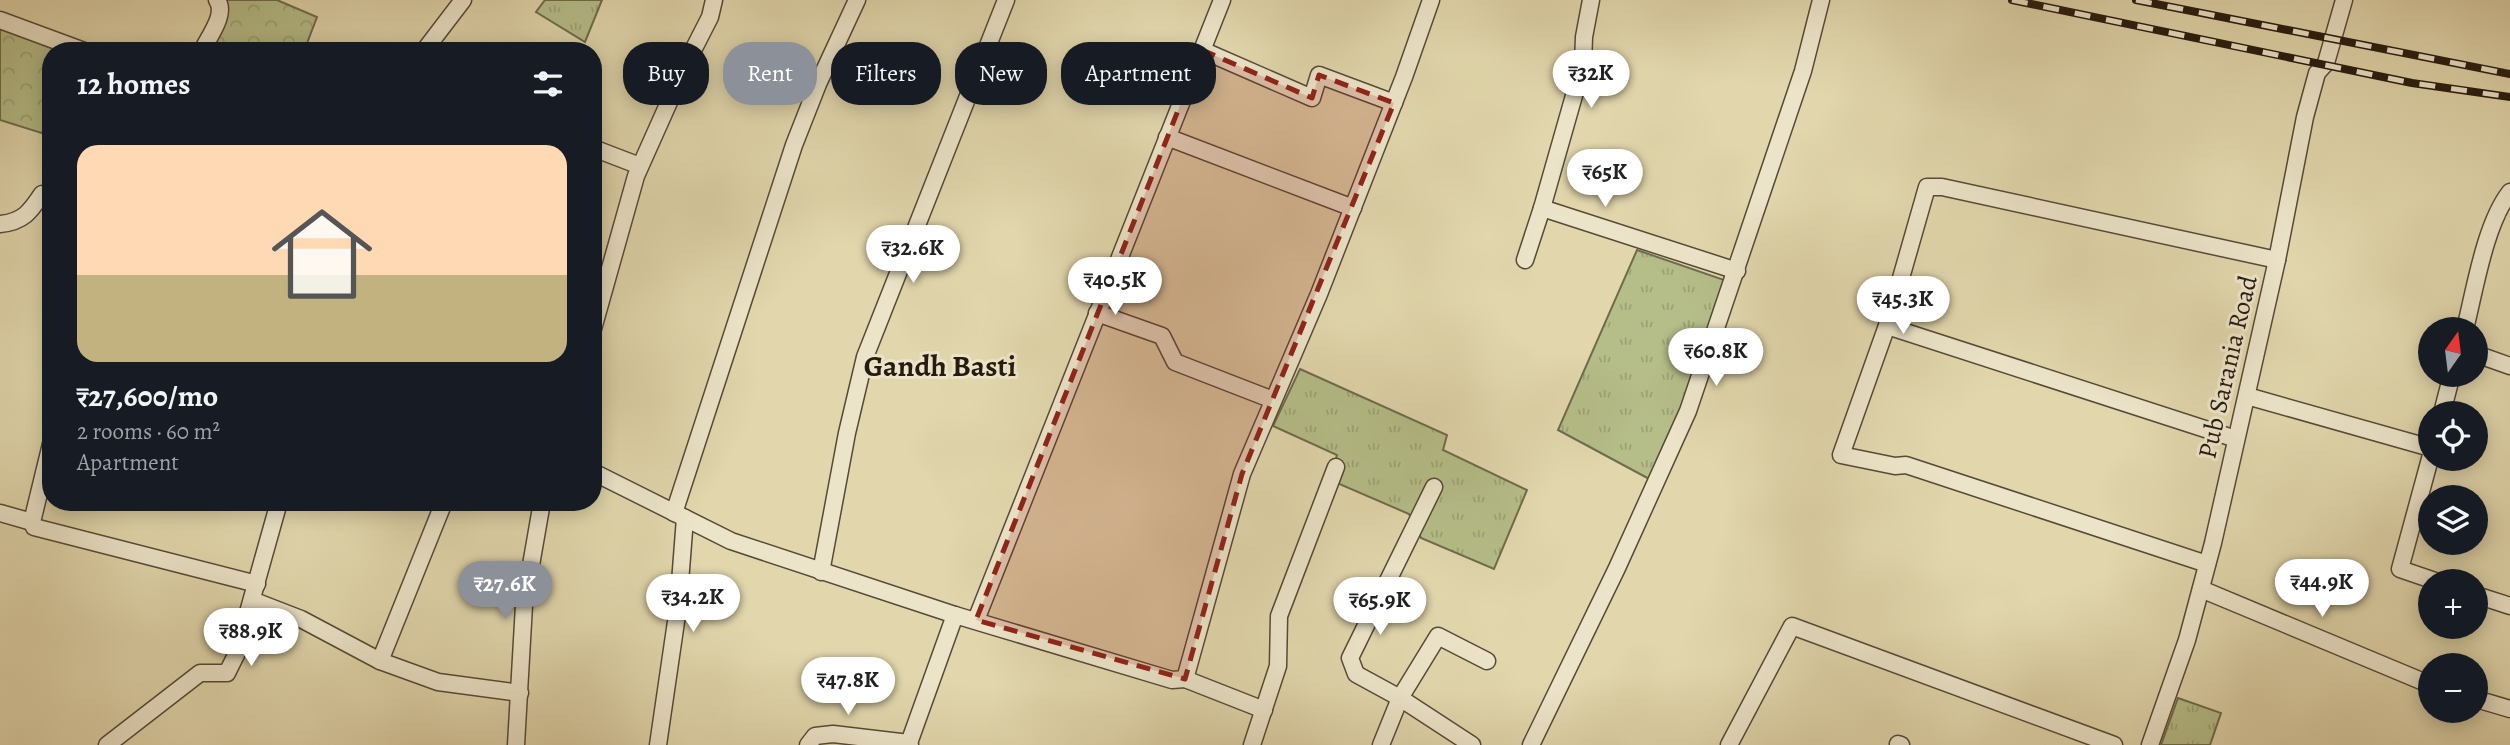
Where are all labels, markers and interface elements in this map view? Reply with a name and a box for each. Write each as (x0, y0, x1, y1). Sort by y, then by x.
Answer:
chip: Buy (623, 42, 709, 105)
chip: Rent (723, 42, 817, 105)
chip: Filters (831, 42, 941, 105)
chip: New (955, 42, 1047, 105)
chip: Apartment (1061, 42, 1216, 105)
pin: ₹32K (1550, 50, 1632, 110)
text: ₹32K (1569, 57, 1613, 88)
text: 12 homes (77, 64, 190, 104)
icon: filters (529, 65, 567, 103)
pin: ₹65K (1564, 150, 1646, 209)
text: ₹65K (1583, 156, 1627, 187)
icon: home (259, 191, 385, 317)
pin: ₹32.6K (856, 226, 970, 285)
text: ₹32.6K (882, 232, 944, 263)
pin: ₹40.5K (1058, 258, 1172, 317)
text: ₹40.5K (1084, 264, 1146, 295)
street label: Pub Sarania Road (2189, 272, 2266, 462)
pin: ₹45.3K (1846, 276, 1960, 336)
text: ₹45.3K (1873, 283, 1933, 314)
north arrow (2418, 317, 2488, 387)
map controls (2418, 317, 2488, 723)
pin: ₹60.8K (1659, 328, 1773, 388)
text: ₹60.8K (1684, 335, 1748, 366)
district label: Gandh Basti (864, 346, 1017, 386)
text: ₹27,600/mo (77, 376, 218, 416)
button: locate (2418, 401, 2488, 471)
text: 2 rooms · 60 m² (77, 416, 220, 447)
text: Apartment (77, 447, 179, 478)
button: layers (2418, 485, 2488, 555)
pin: ₹44.9K (2265, 560, 2379, 619)
pin: ₹27.6K (448, 562, 562, 621)
text: ₹44.9K (2291, 566, 2353, 597)
text: ₹27.6K (474, 568, 536, 599)
button: + (2418, 569, 2488, 639)
pin: ₹34.2K (636, 574, 750, 634)
pin: ₹65.9K (1323, 578, 1437, 637)
text: ₹34.2K (662, 581, 724, 612)
text: ₹65.9K (1349, 584, 1411, 615)
pin: ₹88.9K (194, 608, 308, 668)
text: ₹88.9K (220, 615, 282, 646)
button: − (2418, 653, 2488, 723)
pin: ₹47.8K (791, 658, 905, 717)
text: ₹47.8K (817, 664, 879, 695)

